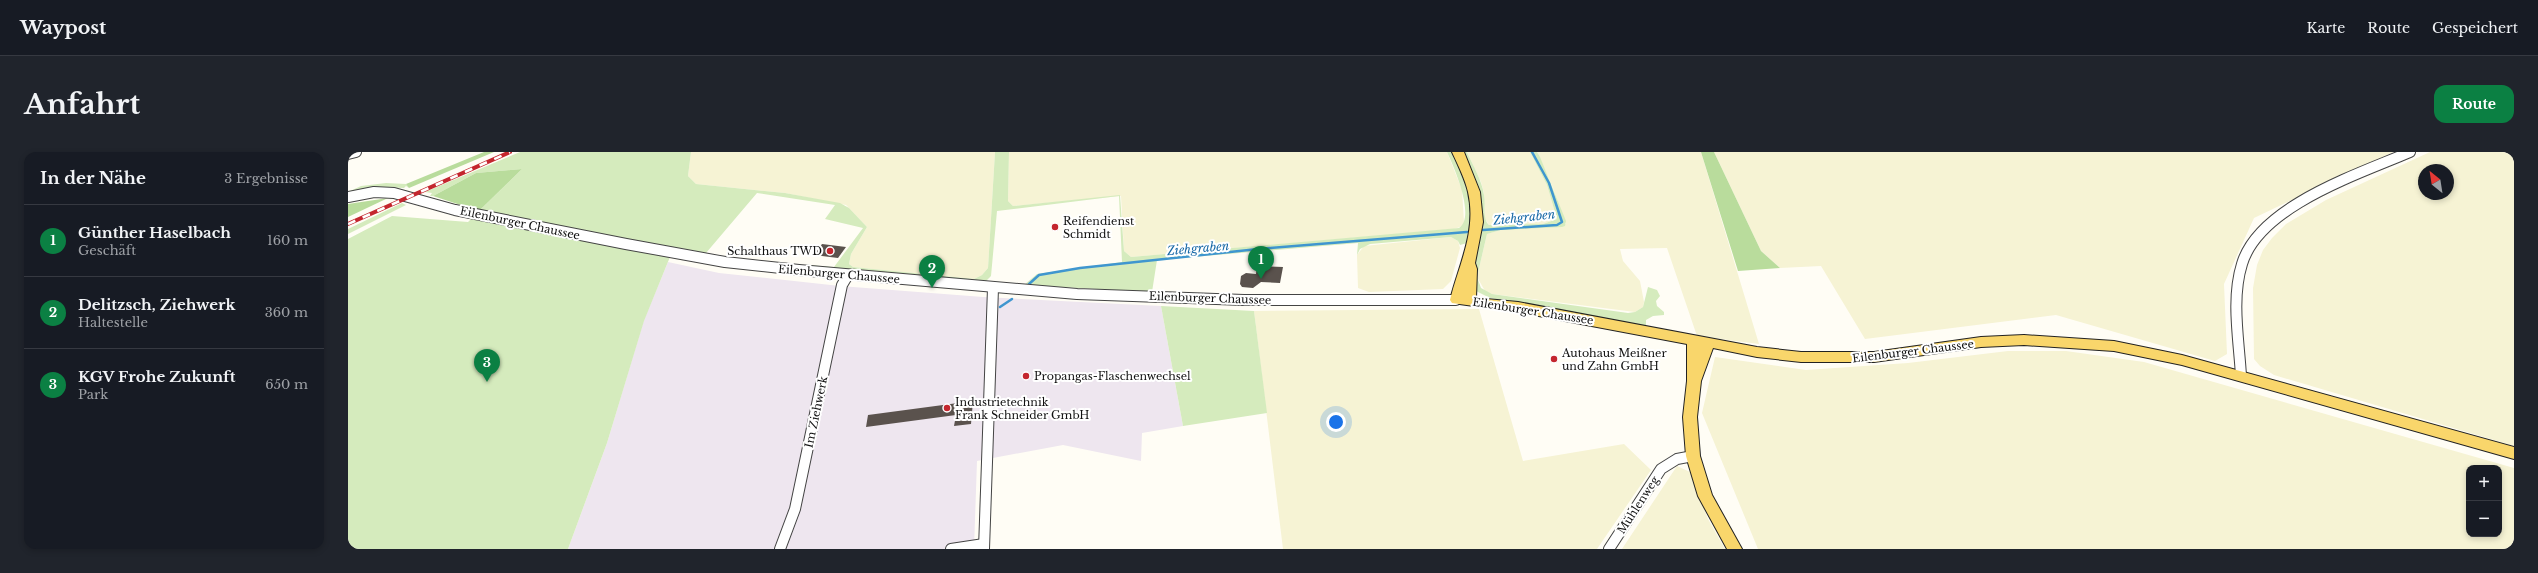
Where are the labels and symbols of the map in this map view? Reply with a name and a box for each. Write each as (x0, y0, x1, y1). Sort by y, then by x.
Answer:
north arrow (2418, 164, 2454, 200)
street label: Eilenburger Chaussee (459, 203, 581, 243)
water label: Ziehgraben (1491, 206, 1556, 228)
place label: Reifendienst Schmidt (1063, 214, 1135, 241)
marker: Reifendienst Schmidt (1050, 222, 1060, 232)
water label: Ziehgraben (1165, 238, 1230, 258)
place label: Schalthaus TWD (727, 244, 822, 258)
marker: Schalthaus TWD (825, 246, 835, 256)
pin: 1 (1248, 246, 1274, 279)
pin: 2 (919, 255, 945, 288)
street label: Eilenburger Chaussee (777, 262, 901, 286)
street label: Eilenburger Chaussee (1149, 289, 1271, 307)
street label: Eilenburger Chaussee (1471, 295, 1595, 327)
street label: Eilenburger Chaussee (1851, 337, 1975, 365)
place label: Autohaus Meißner und Zahn GmbH (1561, 346, 1667, 373)
pin: 3 (474, 349, 500, 382)
marker: Autohaus Meißner und Zahn GmbH (1549, 354, 1559, 364)
place label: Propangas-Flaschenwechsel (1034, 369, 1191, 383)
marker: Propangas-Flaschenwechsel (1021, 371, 1031, 381)
street label: Im Ziehwerk (802, 375, 830, 449)
place label: Industrietechnik Frank Schneider GmbH (955, 395, 1089, 422)
marker: Industrietechnik Frank Schneider GmbH (942, 403, 952, 413)
your location (1326, 412, 1346, 432)
street label: Mühlenweg (1614, 473, 1662, 537)

